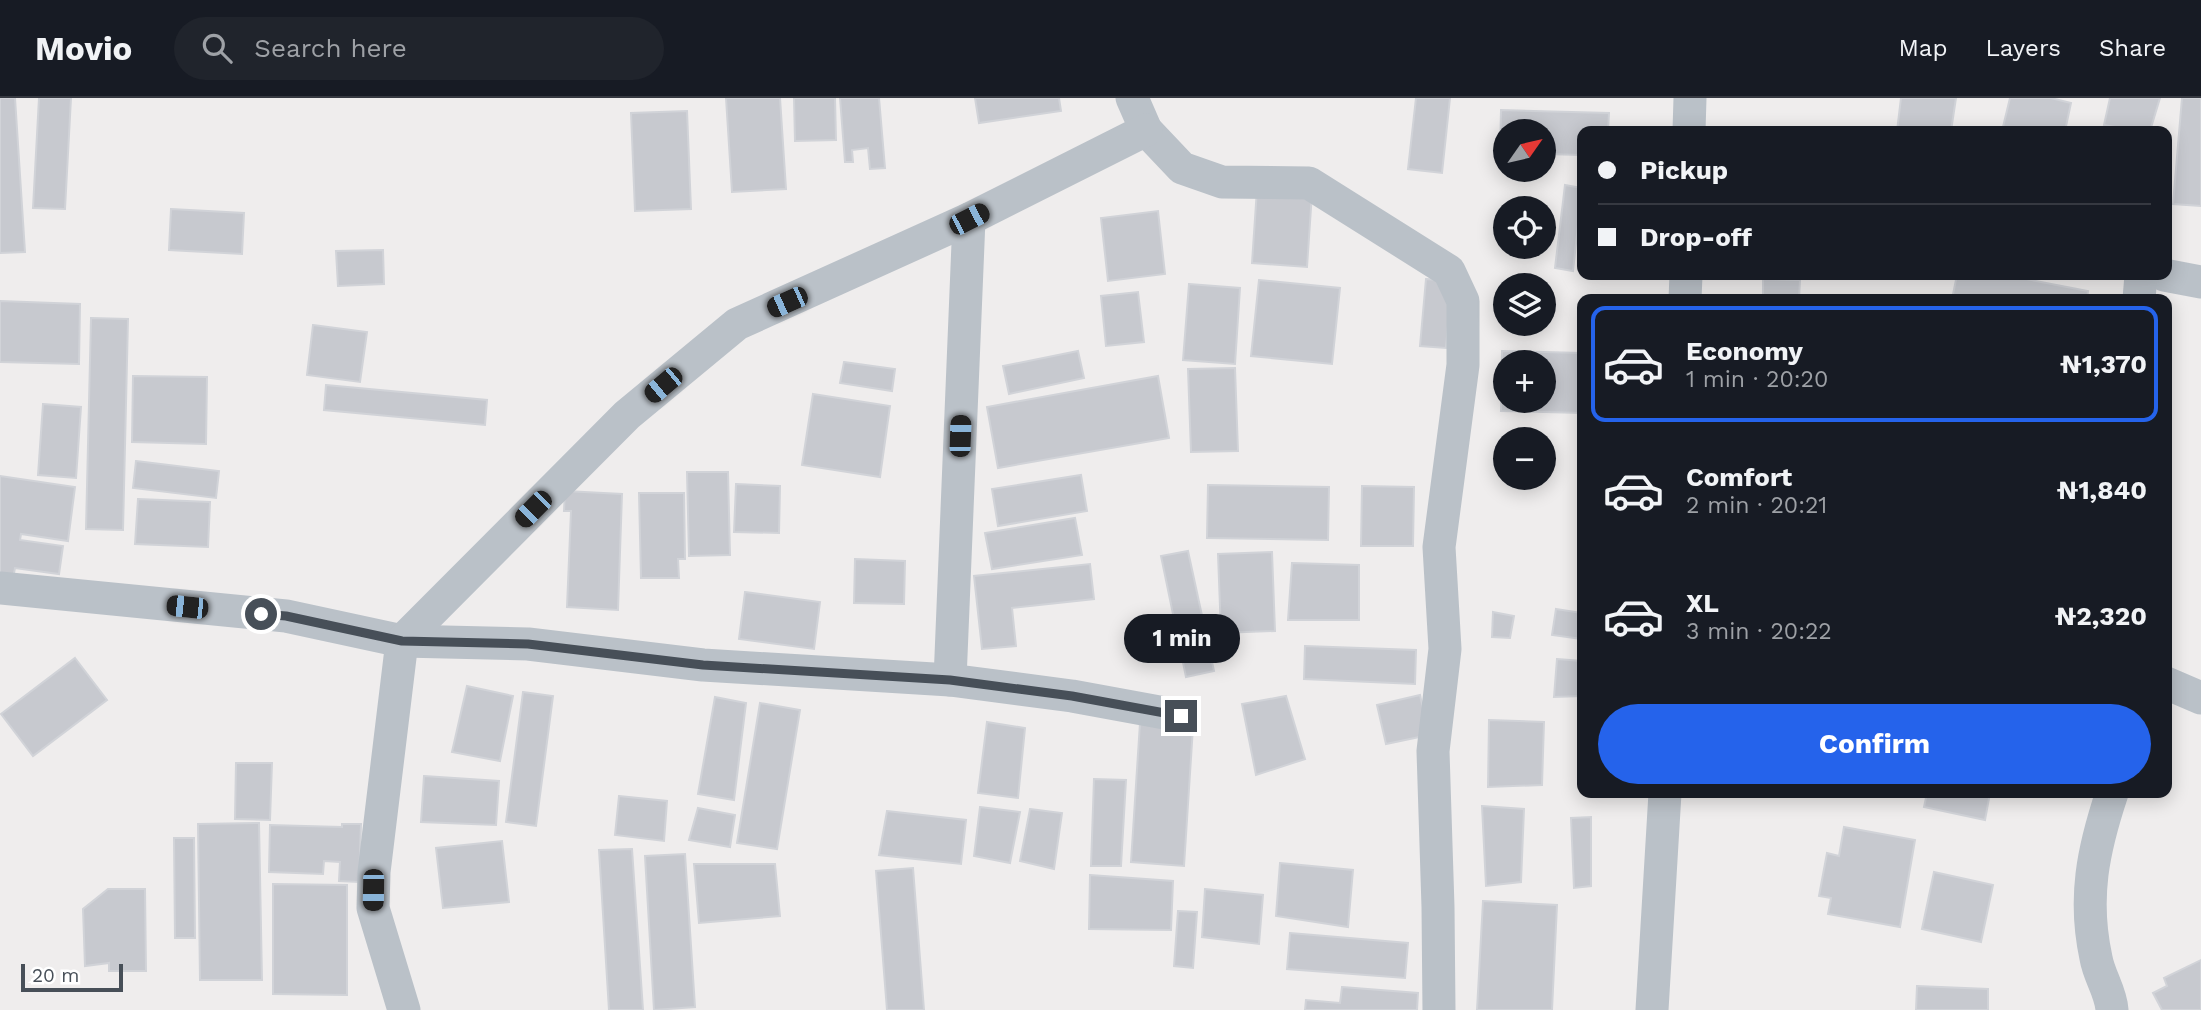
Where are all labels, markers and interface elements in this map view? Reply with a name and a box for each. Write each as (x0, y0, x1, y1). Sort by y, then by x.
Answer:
search box (174, 17, 664, 80)
text: Movio (35, 29, 132, 68)
icon: search (198, 29, 236, 67)
text: Search here (254, 33, 407, 63)
text: Map (1899, 34, 1947, 62)
text: Layers (1985, 34, 2061, 62)
text: Share (2099, 34, 2166, 62)
north arrow (1493, 119, 1556, 182)
map controls (1493, 119, 1556, 490)
text: Pickup (1640, 155, 1728, 185)
button: locate (1493, 196, 1556, 259)
car (946, 200, 993, 238)
text: Drop-off (1640, 222, 1752, 252)
button: layers (1493, 273, 1556, 336)
car (764, 284, 811, 320)
icon: car (1602, 333, 1665, 396)
text: Economy (1686, 336, 1803, 366)
text: ₦1,370 (2060, 349, 2147, 379)
button: + (1493, 350, 1556, 413)
car (641, 363, 686, 407)
text: 1 min · 20:20 (1686, 366, 1828, 393)
car (949, 415, 972, 457)
button: − (1493, 427, 1556, 490)
icon: car (1602, 459, 1665, 522)
text: Comfort (1686, 462, 1792, 492)
text: ₦1,840 (2057, 475, 2147, 505)
car (511, 487, 556, 531)
text: 2 min · 20:21 (1686, 492, 1827, 519)
icon: car (1602, 585, 1665, 648)
text: XL (1686, 588, 1719, 618)
car (166, 594, 209, 620)
route start (245, 598, 277, 630)
text: ₦2,320 (2055, 601, 2147, 631)
callout: 1 min (1123, 614, 1239, 664)
text: 3 min · 20:22 (1686, 618, 1832, 645)
text: 1 min (1152, 625, 1212, 652)
route end (1165, 700, 1197, 732)
button: Confirm (1598, 704, 2151, 784)
car (363, 869, 384, 911)
scale bar (21, 961, 122, 993)
text: 20 m (32, 964, 79, 987)

